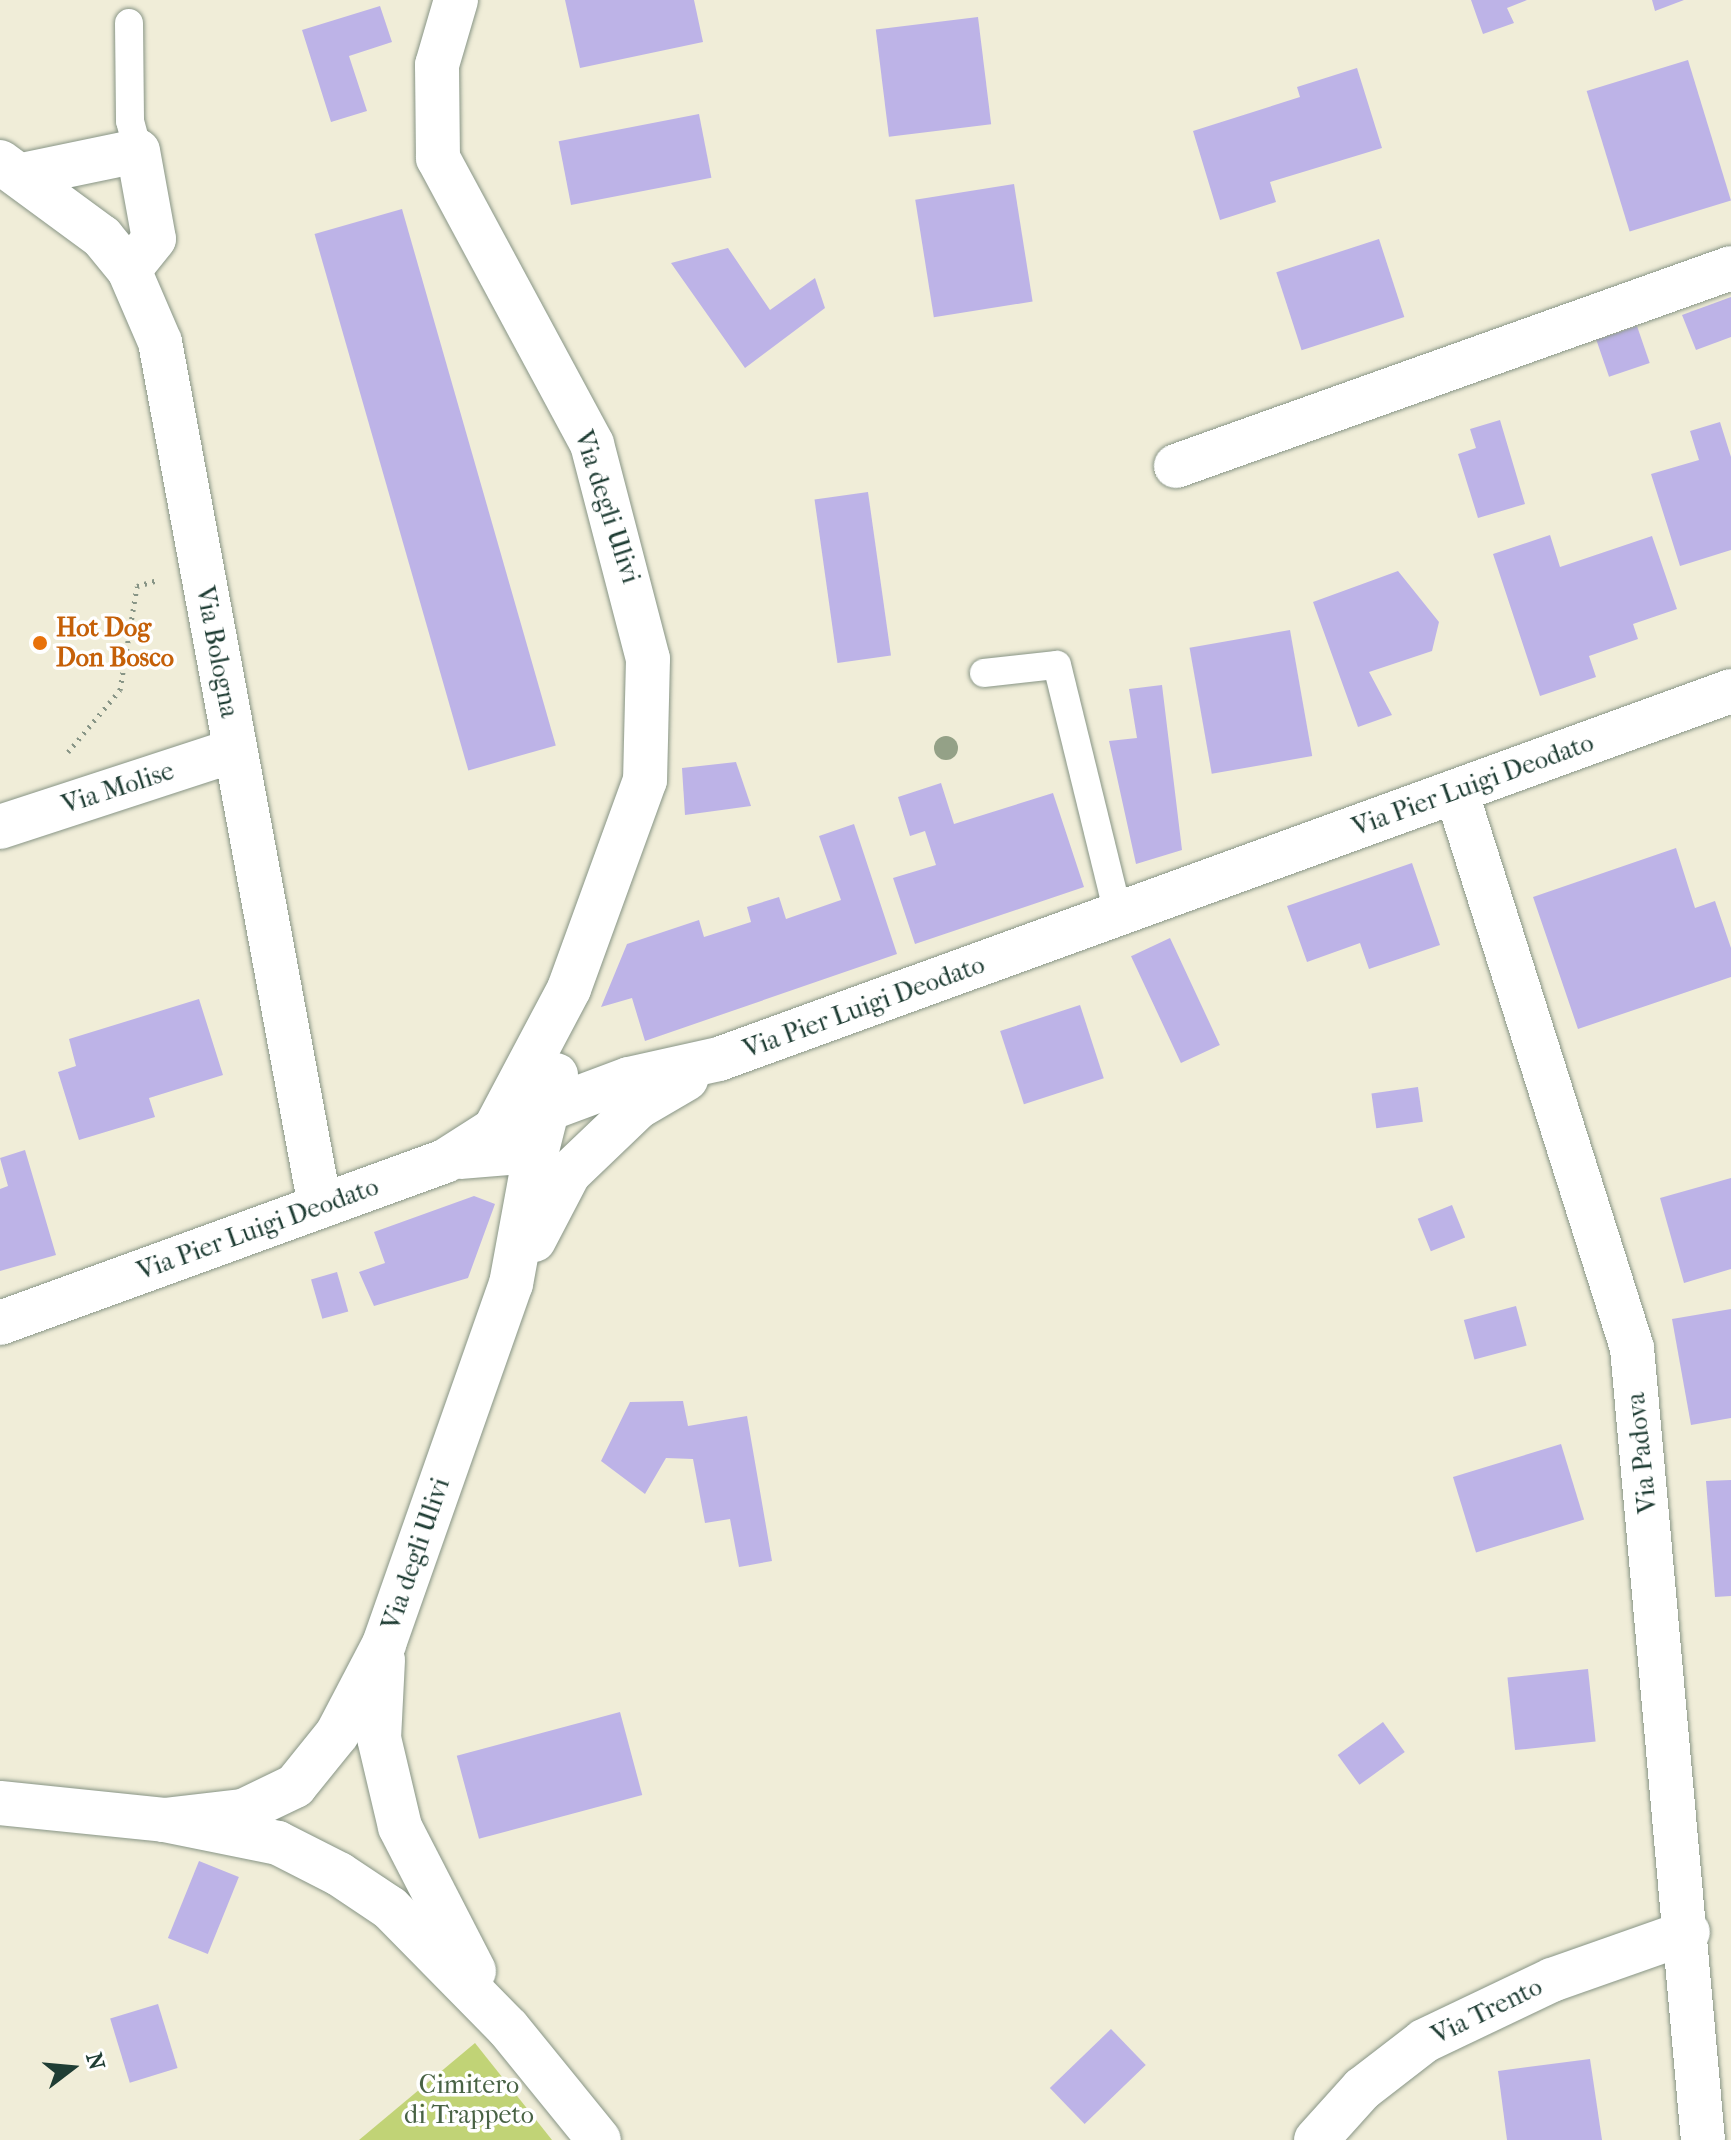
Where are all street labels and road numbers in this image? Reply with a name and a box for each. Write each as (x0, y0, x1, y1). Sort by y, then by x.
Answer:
street label: Via degli Ulivi (568, 427, 646, 587)
street label: Via Bologna (189, 584, 245, 720)
street label: Via Pier Luigi Deodato (1348, 727, 1598, 843)
street label: Via Molise (58, 755, 178, 821)
street label: Via Pier Luigi Deodato (739, 949, 989, 1065)
street label: Via Pier Luigi Deodato (133, 1171, 383, 1287)
street label: Via Padova (1620, 1391, 1664, 1515)
street label: Via degli Ulivi (375, 1474, 457, 1634)
street label: Via Trento (1427, 1971, 1547, 2051)

